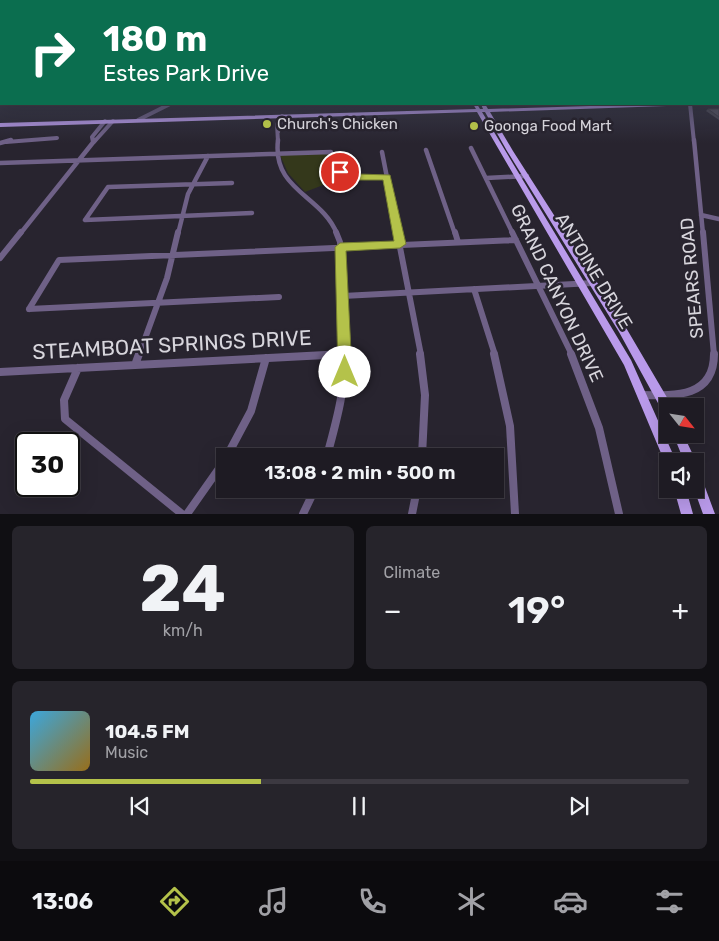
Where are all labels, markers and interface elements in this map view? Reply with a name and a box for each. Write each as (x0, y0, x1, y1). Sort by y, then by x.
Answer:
text: 180 m (103, 18, 207, 60)
icon: right (20, 20, 85, 85)
text: Estes Park Drive (103, 60, 269, 87)
place label: Church's Chicken (277, 115, 398, 133)
place label: Goonga Food Mart (484, 117, 612, 135)
marker: Church's Chicken (261, 118, 273, 130)
marker: Goonga Food Mart (468, 120, 480, 132)
pin (319, 151, 361, 193)
icon: arrive (326, 158, 354, 186)
street label: GRAND CANYON DRIVE (506, 200, 608, 386)
street label: ANTOINE DRIVE (551, 209, 637, 333)
street label: SPEARS ROAD (676, 217, 708, 339)
street label: STEAMBOAT SPRINGS DRIVE (32, 325, 312, 364)
position arrow (318, 345, 370, 397)
north arrow (659, 398, 704, 442)
map controls (659, 398, 704, 498)
speed limit sign: 30 (15, 432, 80, 497)
button: sound (659, 453, 704, 498)
text: 13:08 · 2 min · 500 m (264, 461, 456, 484)
text: 24 (140, 550, 226, 627)
text: Climate (384, 563, 440, 582)
text: 19° (508, 587, 565, 633)
text: − (384, 594, 402, 627)
text: + (672, 594, 689, 627)
text: km/h (163, 621, 203, 640)
text: 104.5 FM (105, 720, 189, 743)
text: Music (105, 743, 148, 762)
icon: previous (126, 792, 154, 820)
icon: pause (345, 792, 373, 820)
icon: next (565, 792, 593, 820)
icon: directions (157, 884, 192, 919)
icon: music (256, 884, 291, 919)
icon: phone (355, 884, 390, 919)
icon: climate (454, 884, 489, 919)
icon: car (553, 884, 588, 919)
icon: filters (652, 884, 687, 919)
text: 13:06 (32, 888, 93, 915)

